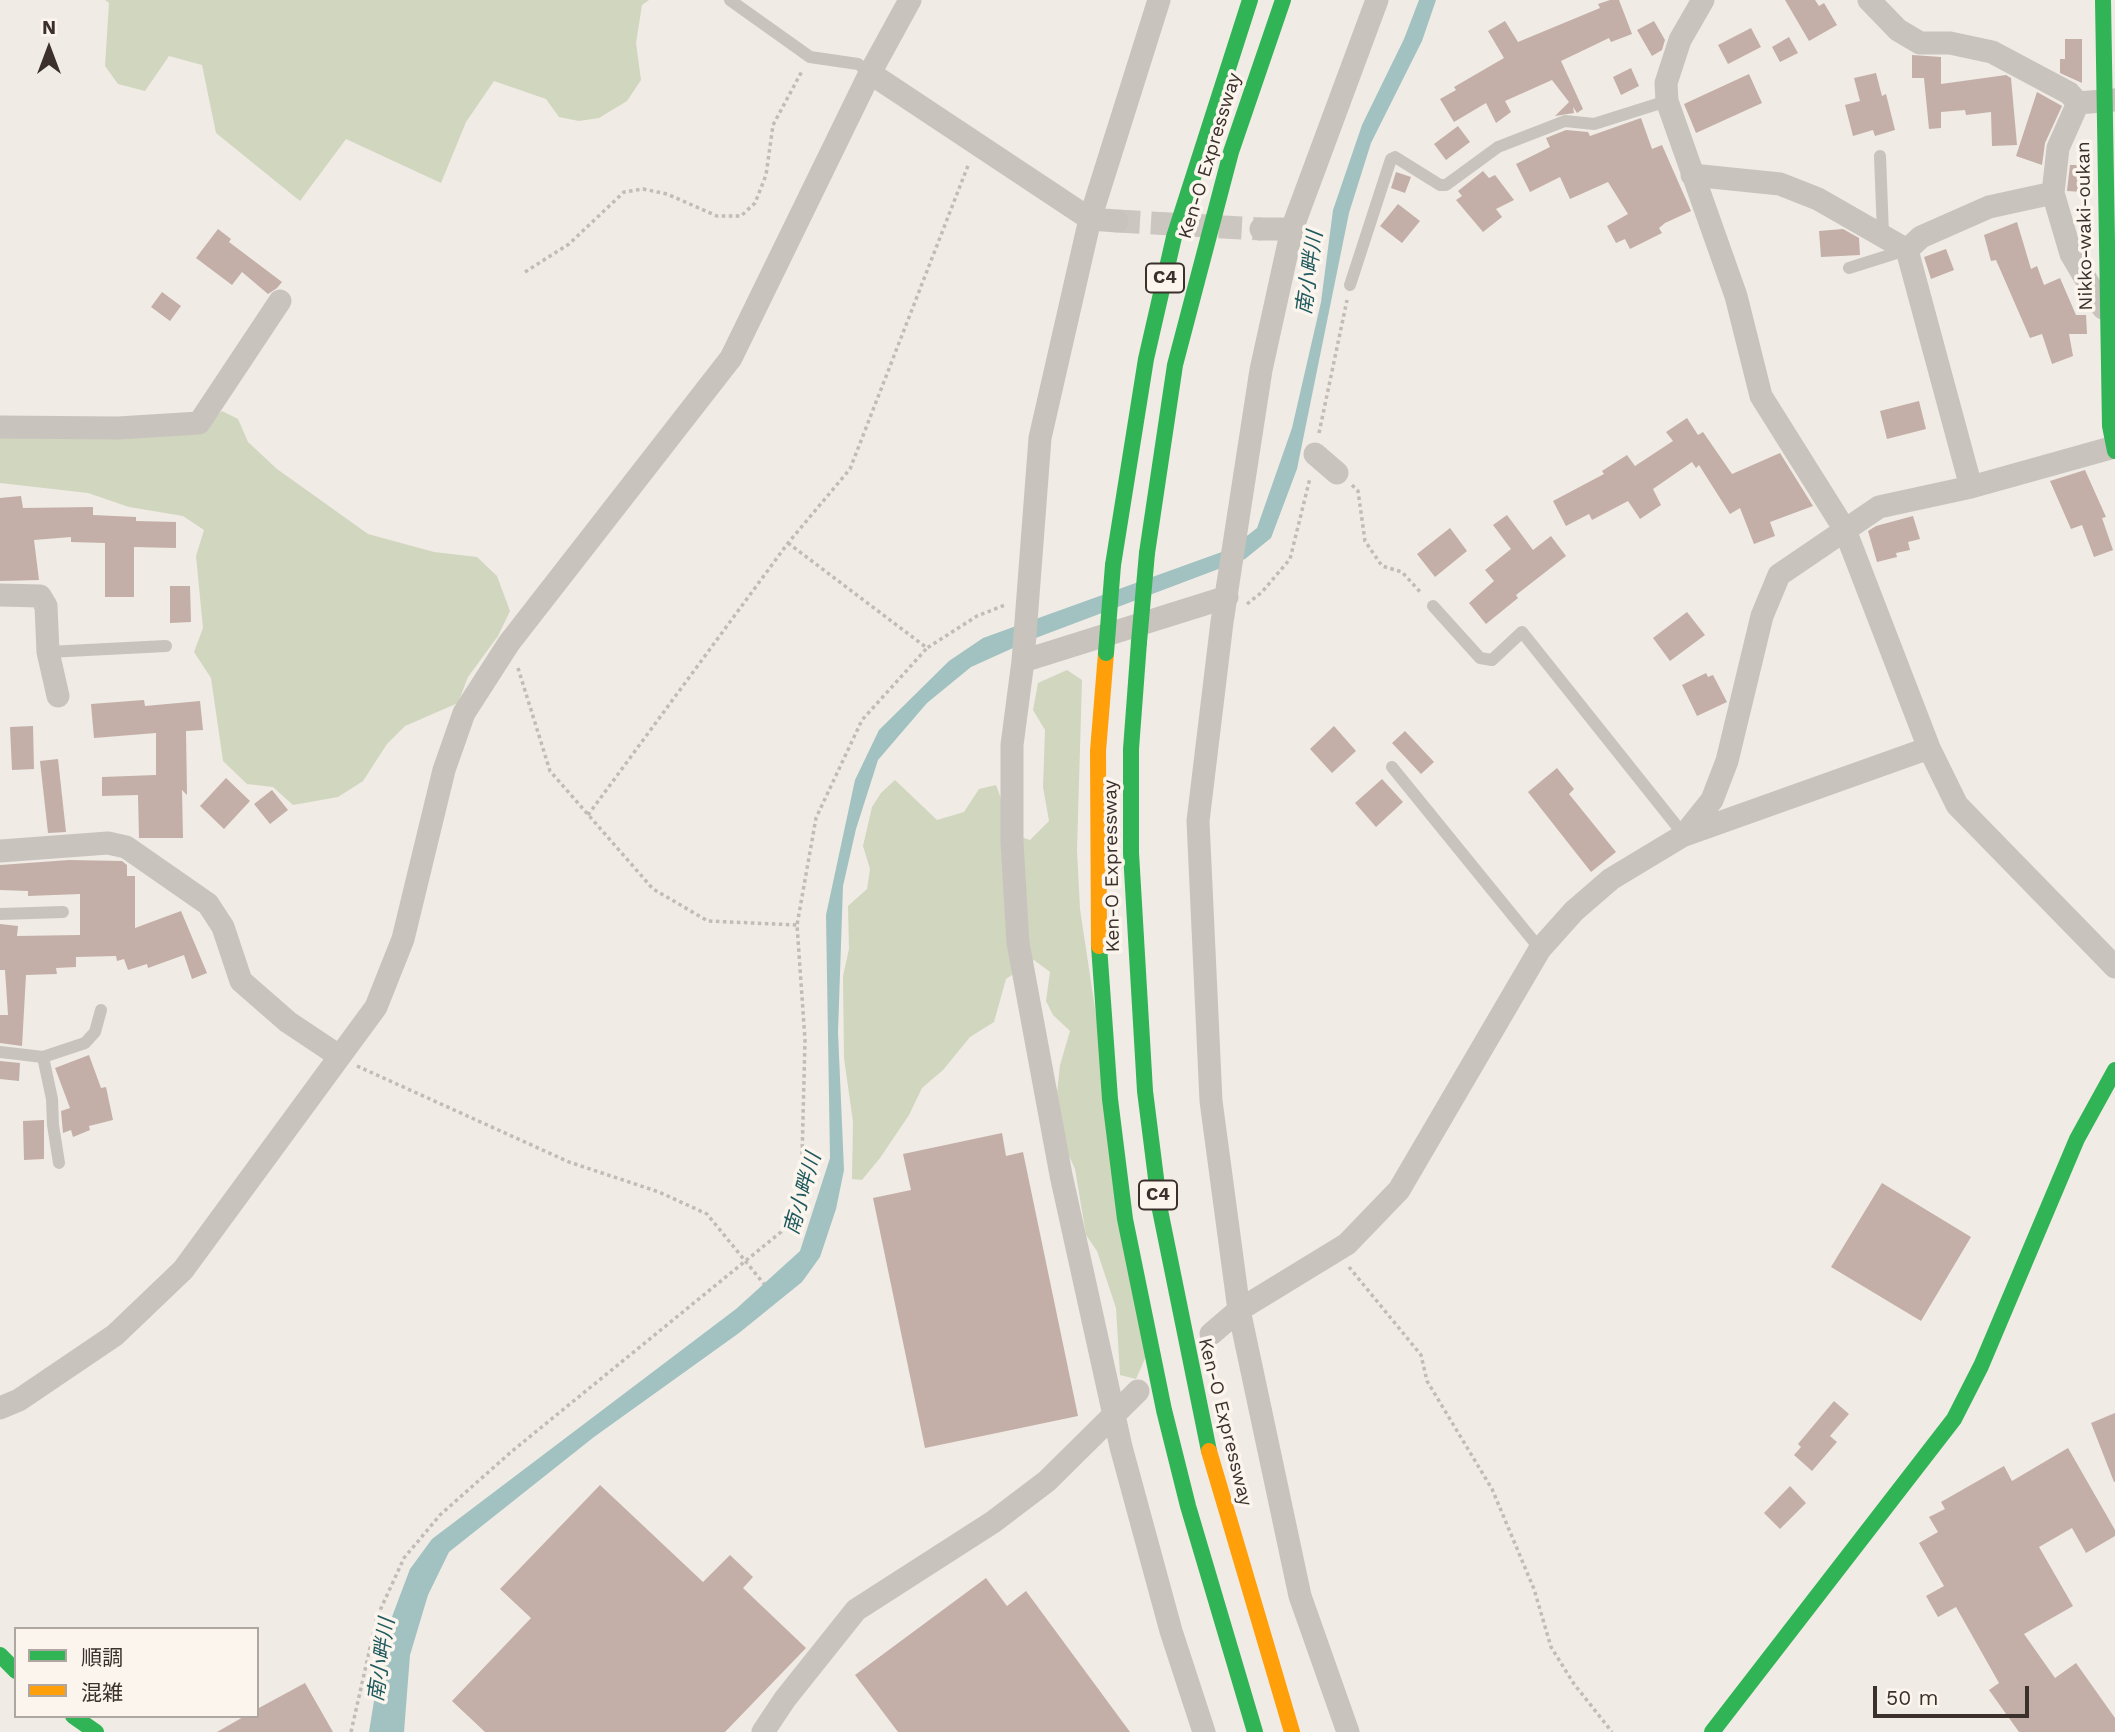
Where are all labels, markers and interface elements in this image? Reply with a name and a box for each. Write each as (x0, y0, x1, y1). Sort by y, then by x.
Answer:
north arrow (14, 14, 84, 84)
text: N (42, 16, 56, 39)
street label: Ken-O Expressway (1174, 70, 1246, 242)
street label: Nikko-waki-oukan (2072, 141, 2098, 311)
water label: 南小畔川 (1292, 230, 1328, 316)
road number: C4 (1146, 264, 1184, 292)
street label: Ken-O Expressway (1099, 780, 1125, 952)
water label: 南小畔川 (779, 1150, 827, 1238)
road number: C4 (1139, 1180, 1177, 1210)
street label: Ken-O Expressway (1193, 1336, 1257, 1508)
water label: 南小畔川 (364, 1617, 400, 1703)
legend (14, 1627, 259, 1718)
text: 順調 (81, 1645, 123, 1670)
scale bar (1877, 1672, 2033, 1716)
text: 混雑 (81, 1680, 123, 1705)
text: 50 m (1886, 1685, 1938, 1710)

